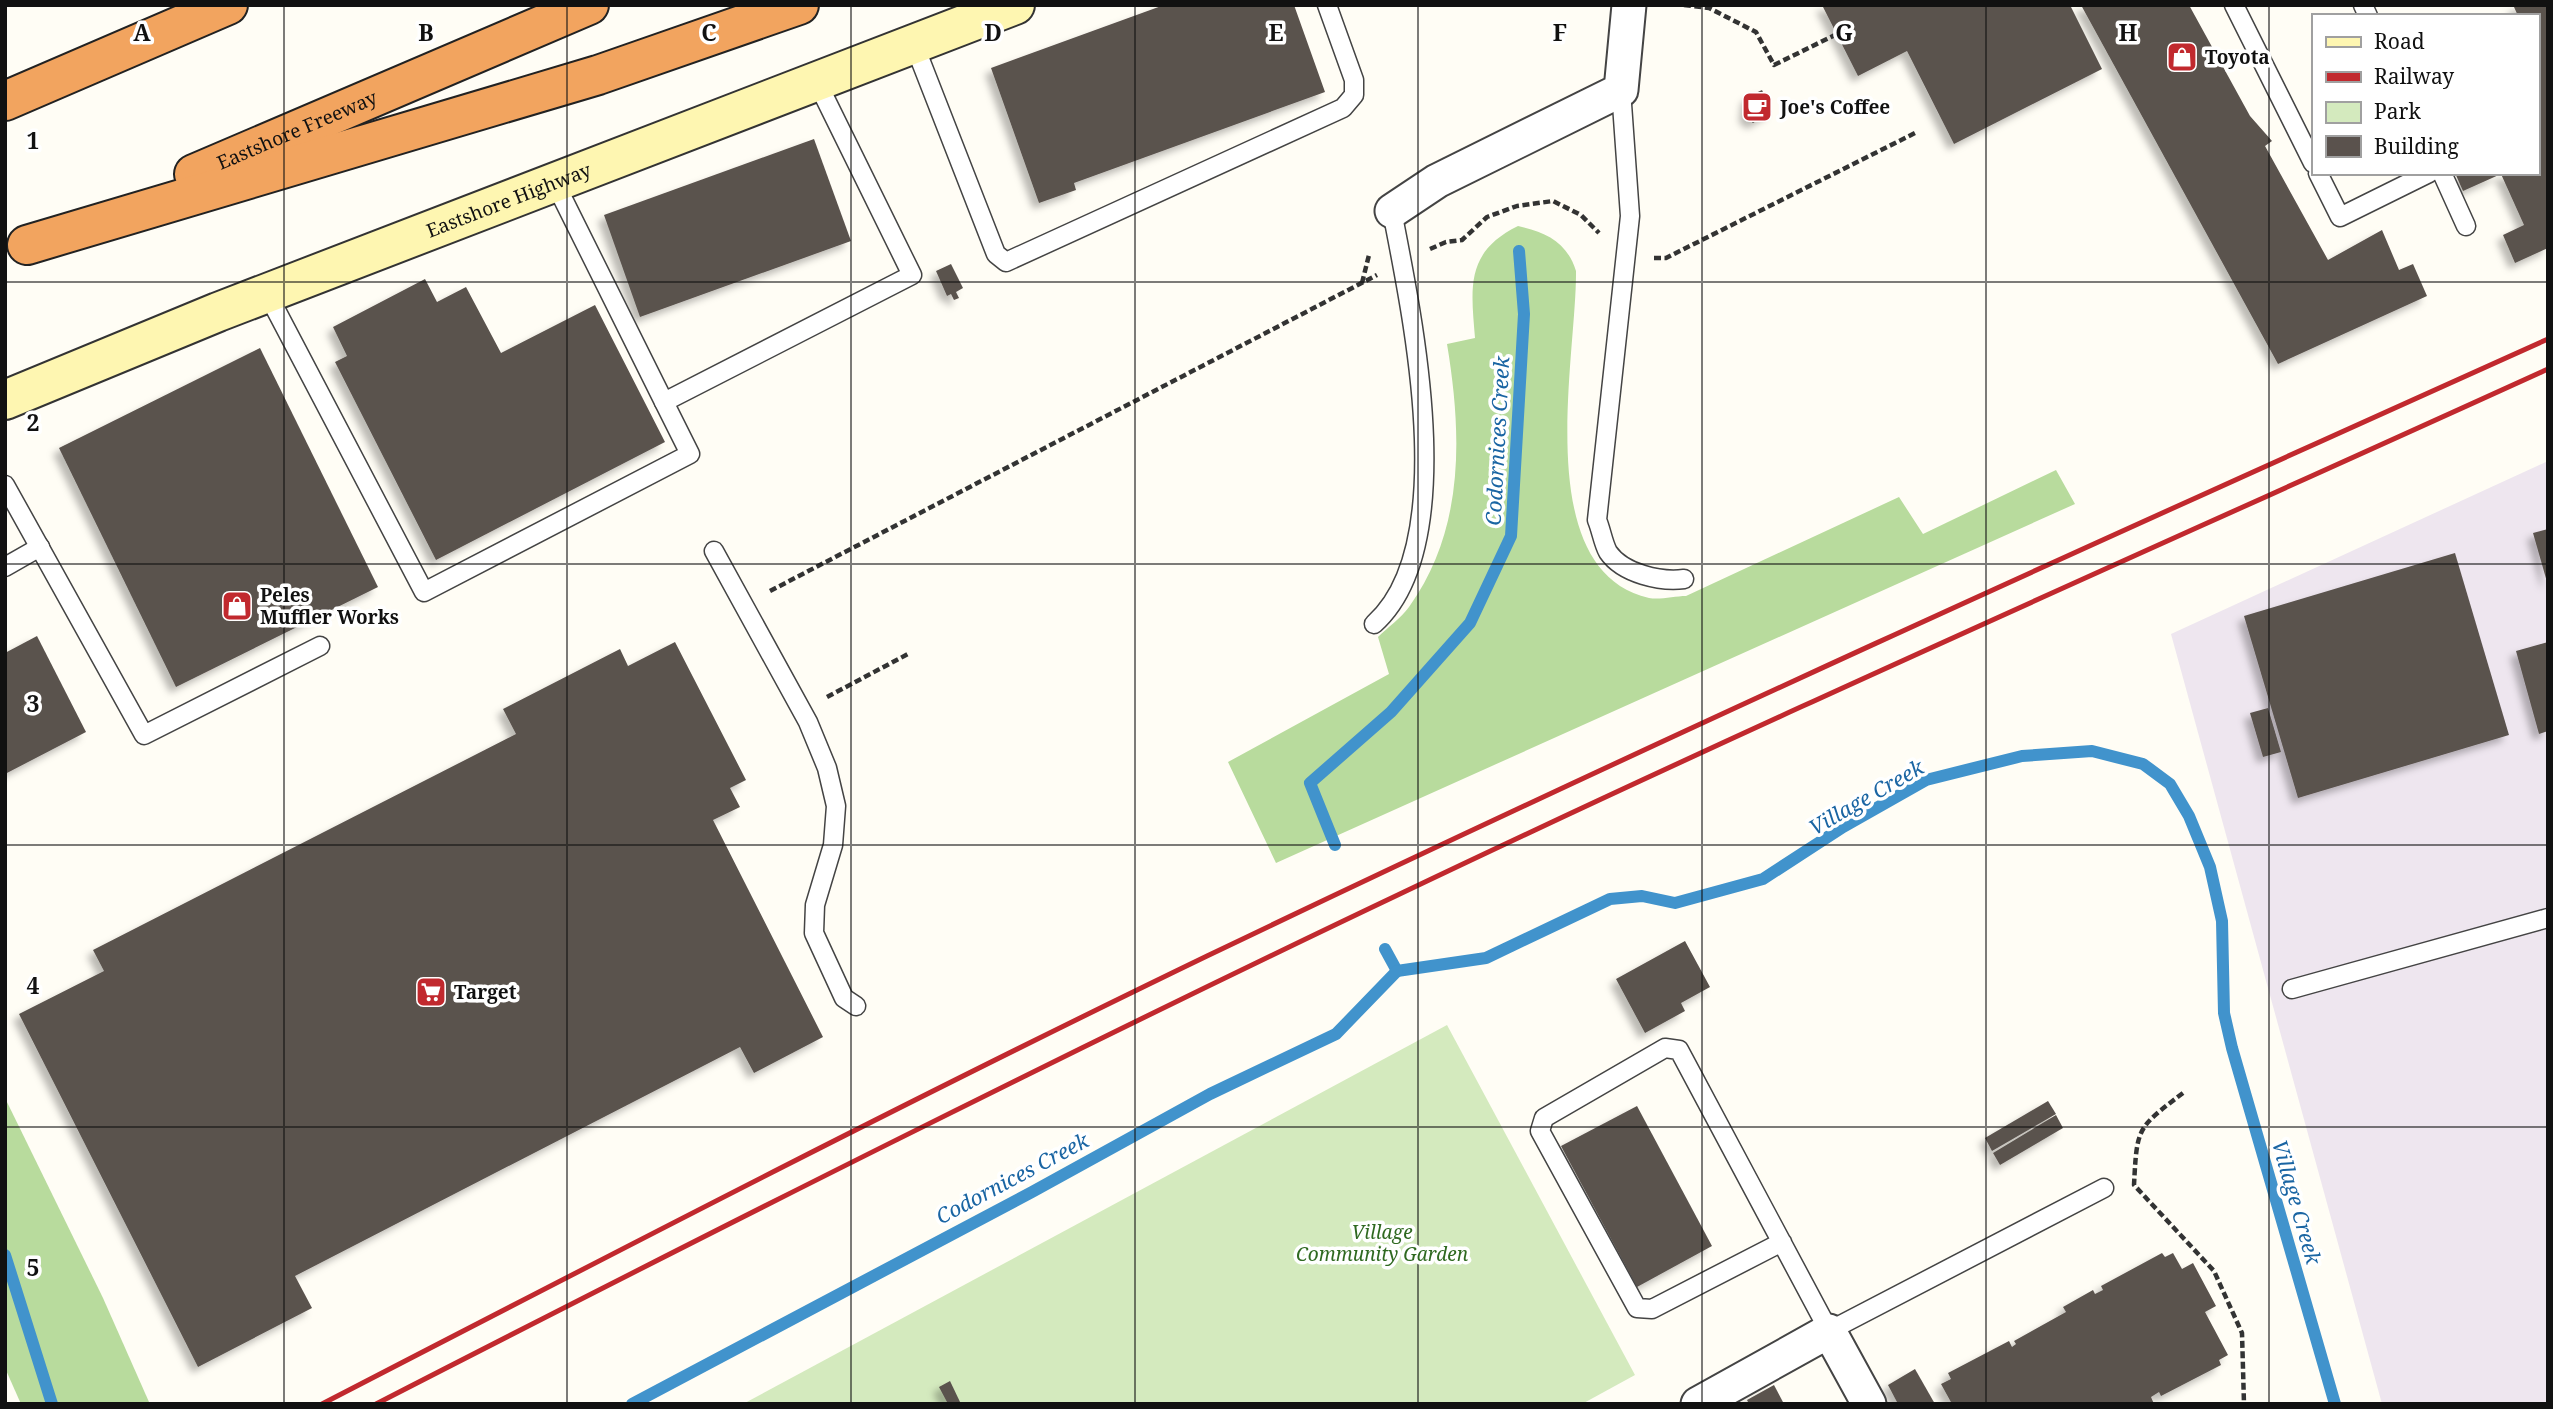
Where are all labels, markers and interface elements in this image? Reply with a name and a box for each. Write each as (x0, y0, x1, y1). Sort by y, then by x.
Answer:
legend (2312, 14, 2539, 175)
text: A (133, 16, 151, 48)
text: B (418, 16, 434, 48)
text: C (701, 16, 717, 48)
text: D (984, 16, 1002, 48)
text: E (1268, 16, 1284, 48)
text: F (1553, 16, 1567, 48)
text: G (1835, 16, 1853, 48)
text: H (2119, 16, 2138, 48)
text: Road (2374, 27, 2425, 55)
shop icon: Toyota (2165, 40, 2199, 74)
place label: Toyota (2205, 44, 2270, 70)
text: Railway (2374, 62, 2454, 90)
street label: Eastshore Freeway (213, 84, 381, 176)
cafe icon: Joe's Coffee (1740, 90, 1774, 124)
place label: Joe's Coffee (1779, 94, 1890, 120)
text: Park (2374, 97, 2421, 125)
text: 1 (27, 124, 40, 156)
text: Building (2374, 132, 2459, 160)
street label: Eastshore Highway (423, 156, 595, 244)
water label: Codornices Creek (1479, 355, 1515, 526)
text: 2 (27, 406, 40, 438)
place label: Peles Muffler Works (260, 582, 399, 630)
shop icon: Peles Muffler Works (220, 589, 254, 623)
text: 3 (27, 687, 40, 719)
water label: Village Creek (1803, 752, 1929, 841)
text: 4 (27, 969, 40, 1001)
supermarket icon: Target (414, 975, 448, 1009)
place label: Target (454, 979, 517, 1005)
water label: Codornices Creek (931, 1125, 1094, 1230)
water label: Village Creek (2266, 1137, 2328, 1268)
park label: Village Community Garden (1296, 1219, 1469, 1267)
text: 5 (27, 1251, 40, 1283)

